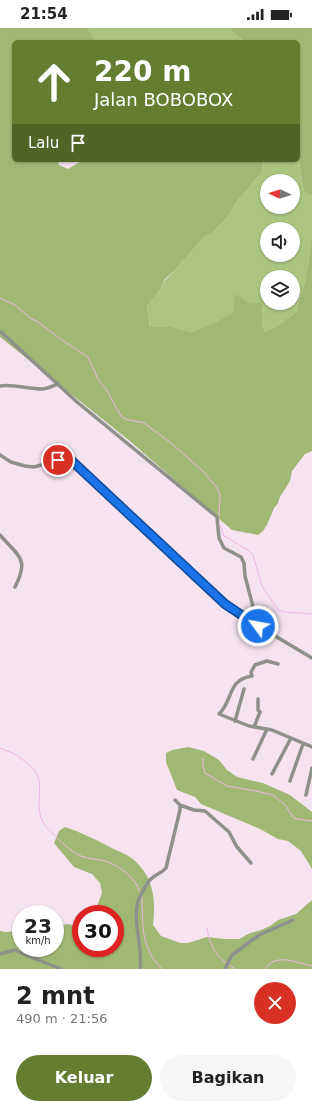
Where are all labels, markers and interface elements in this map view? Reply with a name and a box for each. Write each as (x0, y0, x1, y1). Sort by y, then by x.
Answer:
text: 21:54 (20, 5, 68, 23)
text: 220 m (94, 55, 191, 88)
icon: ahead (28, 56, 80, 108)
text: Jalan BOBOBOX (94, 89, 233, 110)
icon: arrive (67, 132, 89, 154)
text: Lalu (28, 134, 59, 152)
north arrow (260, 174, 300, 214)
map controls (260, 174, 300, 310)
button: sound (260, 222, 300, 262)
button: layers (260, 270, 300, 310)
pin (41, 443, 75, 477)
icon: arrive (47, 449, 69, 471)
position arrow (237, 605, 279, 647)
speed limit sign: 30 (72, 905, 124, 957)
text: 23 (24, 914, 52, 938)
text: km/h (25, 935, 51, 946)
text: 2 mnt (16, 982, 95, 1010)
button: close (254, 982, 296, 1024)
text: 490 m · 21:56 (16, 1011, 107, 1026)
button: Keluar (16, 1055, 152, 1101)
button: Bagikan (160, 1055, 296, 1101)

